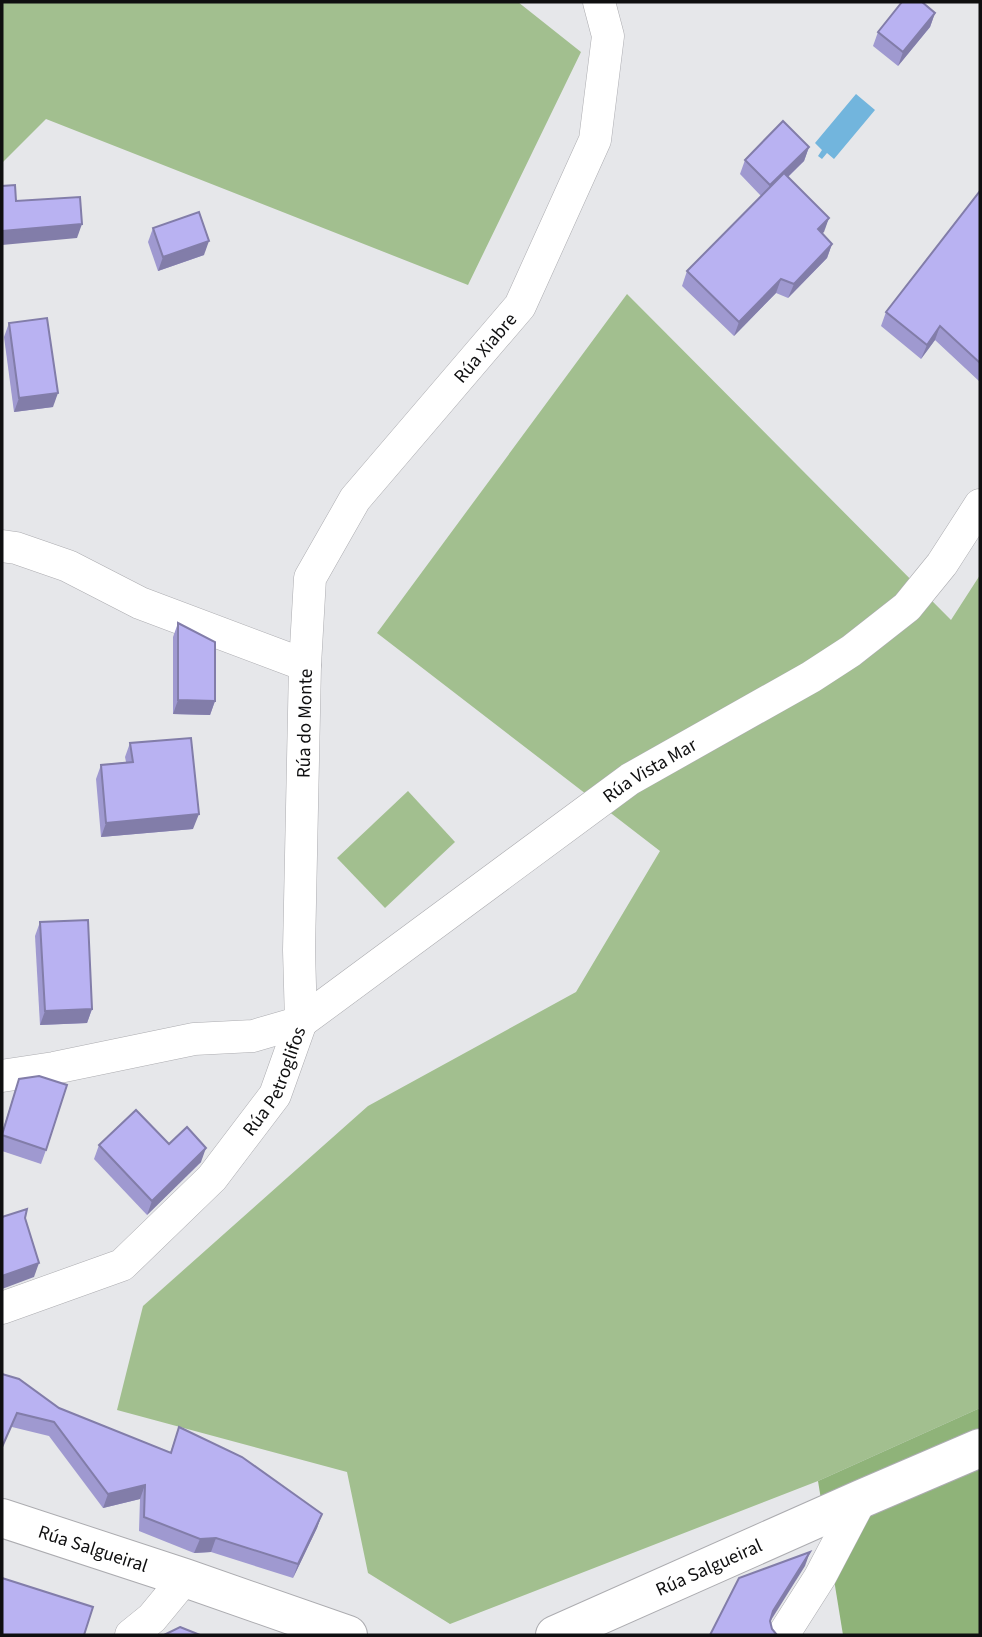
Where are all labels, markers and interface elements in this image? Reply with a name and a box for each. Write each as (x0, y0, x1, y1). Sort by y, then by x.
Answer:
street label: Rúa Xiabre (448, 307, 524, 389)
street label: Rúa do Monte (291, 668, 320, 778)
street label: Rúa Vista Mar (597, 732, 702, 810)
street label: Rúa Petroglifos (237, 1023, 313, 1142)
street label: Rúa Salgueiral (34, 1519, 151, 1580)
street label: Rúa Salgueiral (652, 1533, 767, 1604)

